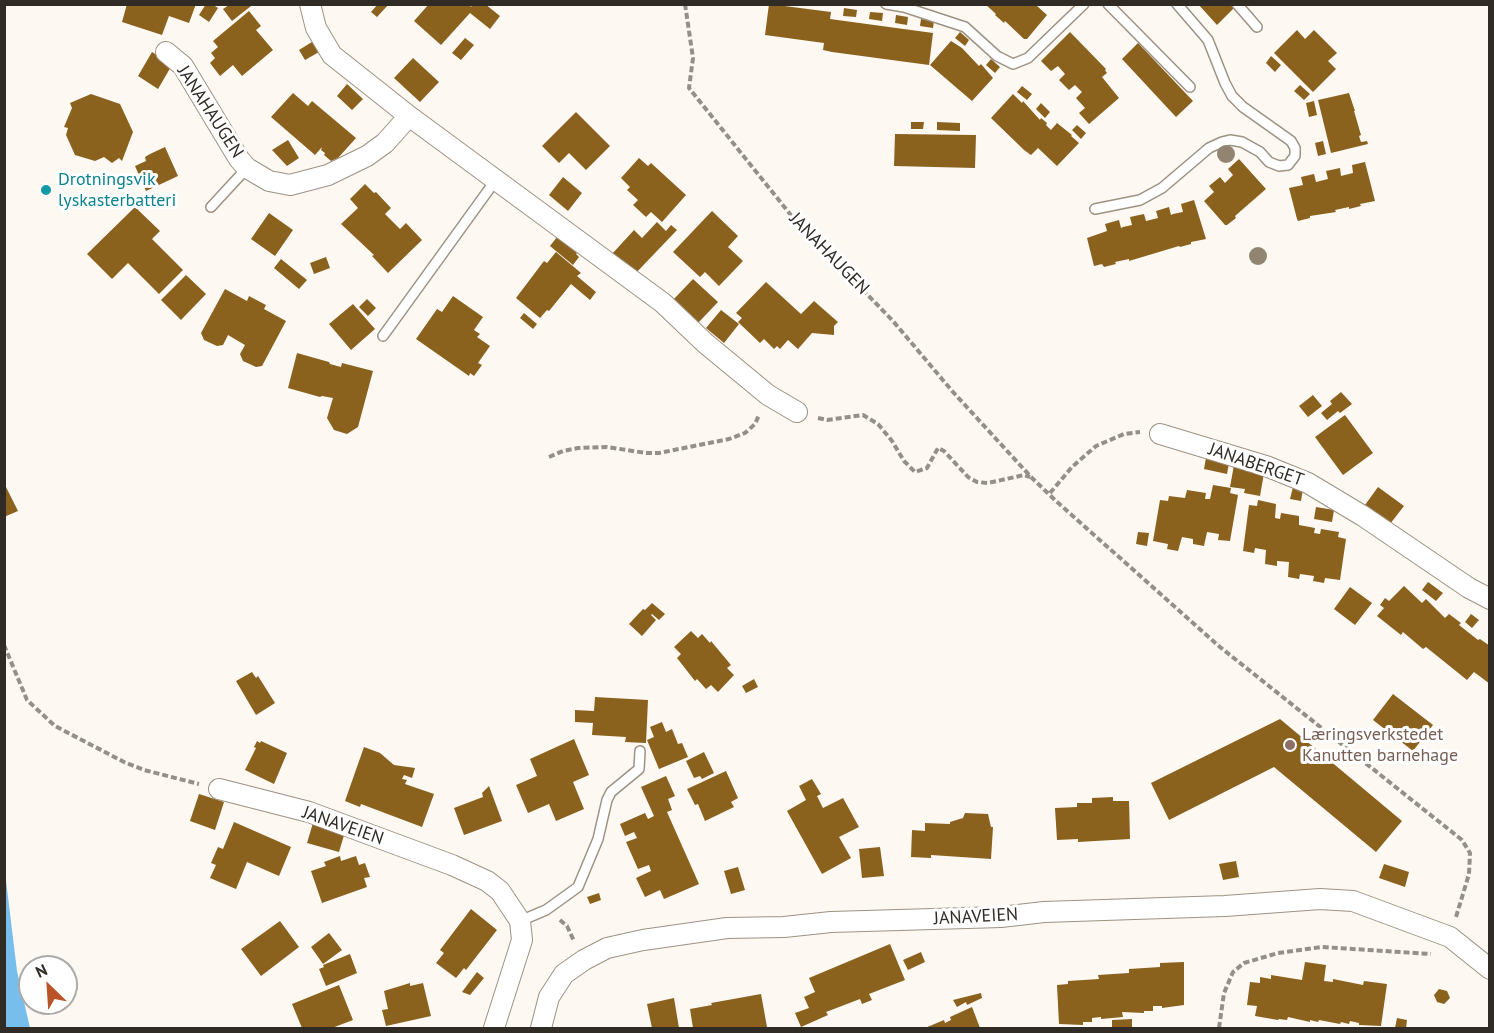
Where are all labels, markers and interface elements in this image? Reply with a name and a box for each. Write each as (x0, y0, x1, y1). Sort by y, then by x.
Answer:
street label: JANAHAUGEN (172, 62, 248, 162)
place label: Drotningsvik lyskasterbatteri (58, 169, 176, 212)
marker: Drotningsvik lyskasterbatteri (39, 183, 53, 197)
street label: JANAHAUGEN (785, 209, 873, 299)
street label: JANABERGET (1206, 439, 1306, 491)
place label: Læringsverkstedet Kanutten barnehage (1302, 724, 1458, 766)
marker: Læringsverkstedet Kanutten barnehage (1283, 738, 1297, 752)
street label: JANAVEIEN (300, 802, 386, 850)
street label: JANAVEIEN (933, 904, 1019, 930)
north arrow (18, 955, 78, 1015)
text: N (32, 959, 50, 982)

